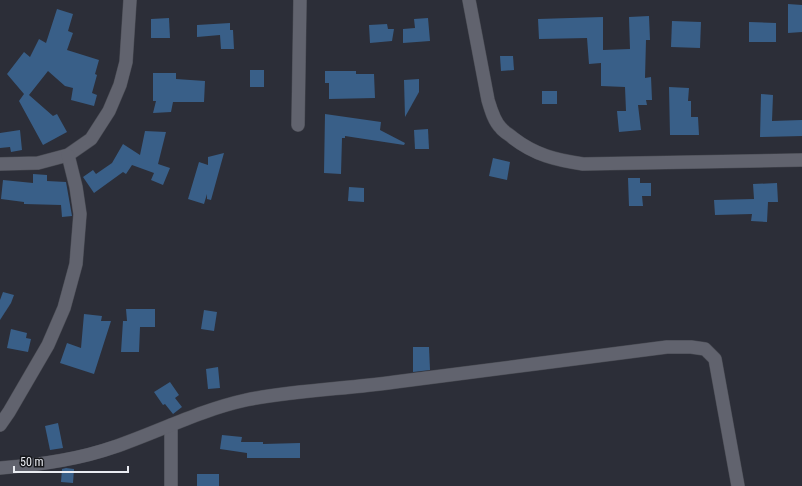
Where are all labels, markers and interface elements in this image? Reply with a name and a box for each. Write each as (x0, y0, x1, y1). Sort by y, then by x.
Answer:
scale bar (14, 448, 128, 474)
text: 50 m (20, 455, 44, 469)

